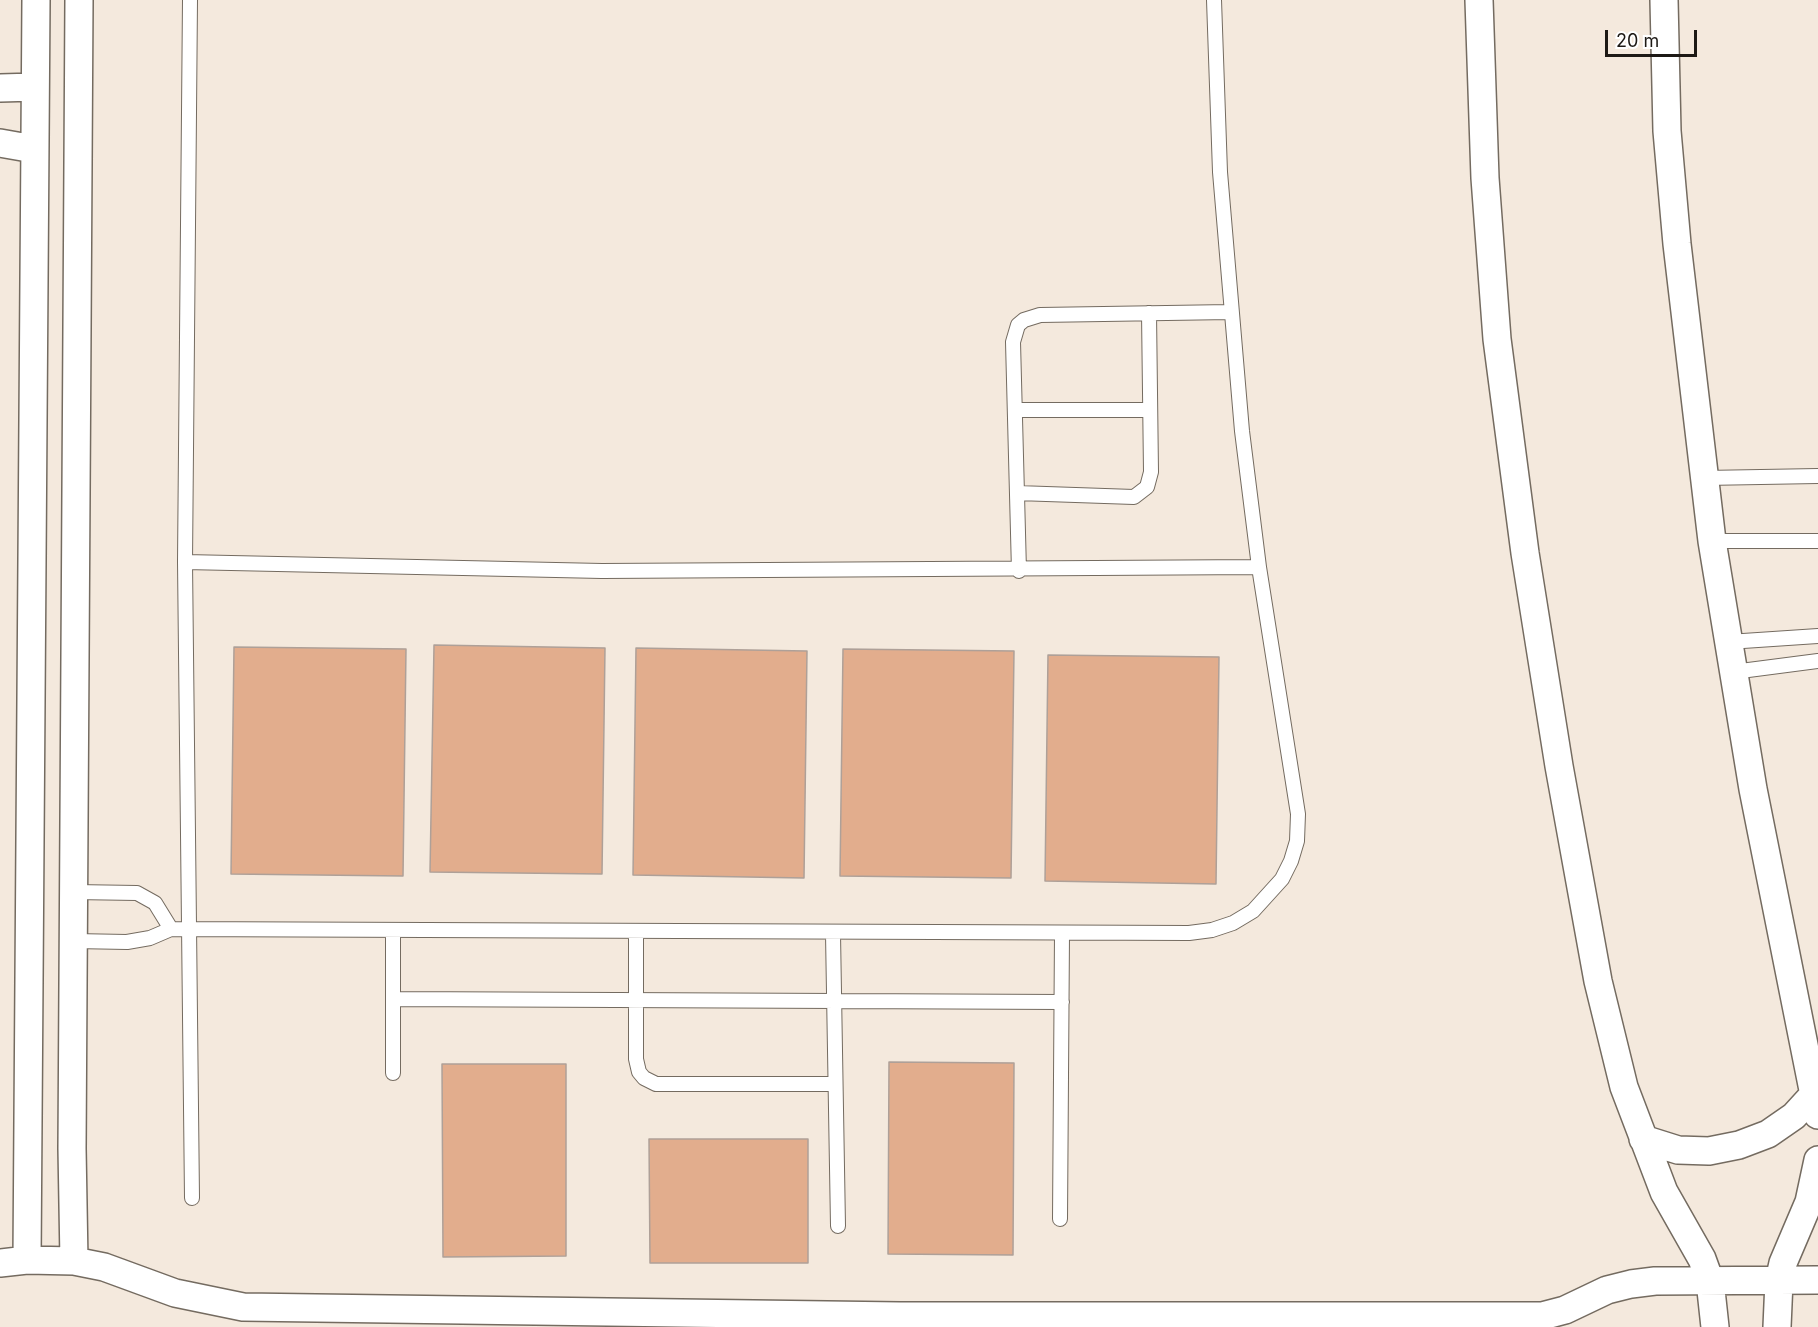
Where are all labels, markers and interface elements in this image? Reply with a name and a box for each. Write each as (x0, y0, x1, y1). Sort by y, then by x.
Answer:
scale bar (1608, 18, 1700, 56)
text: 20 m (1616, 30, 1659, 51)

